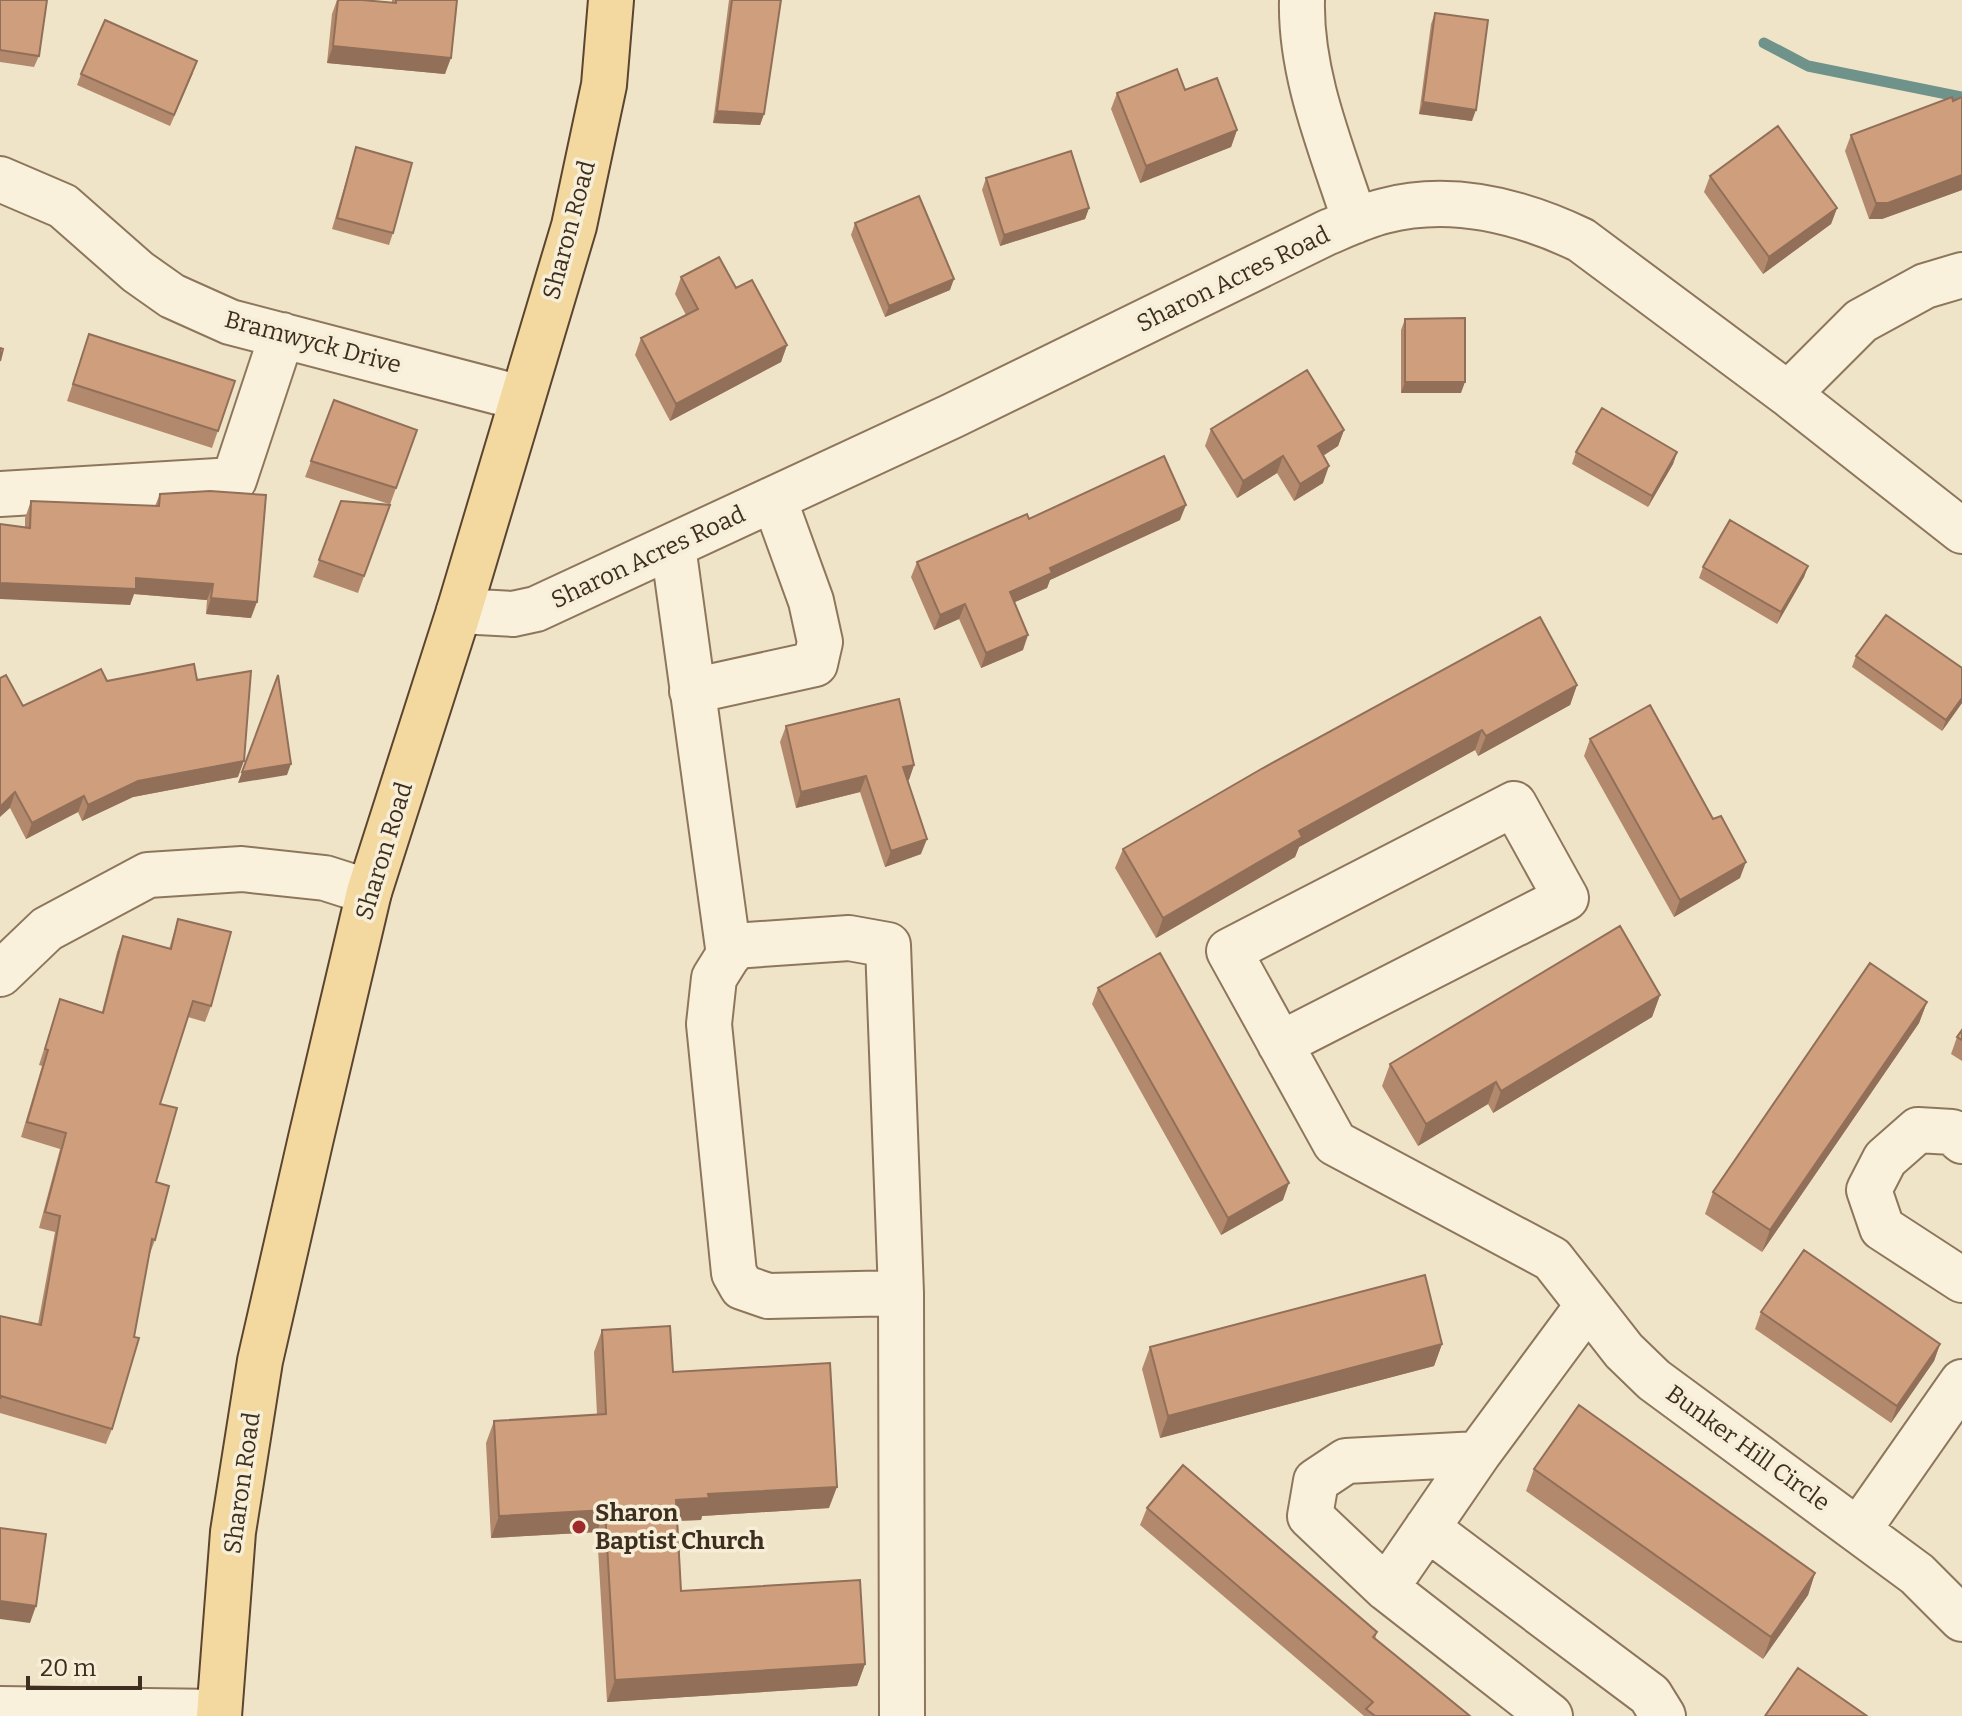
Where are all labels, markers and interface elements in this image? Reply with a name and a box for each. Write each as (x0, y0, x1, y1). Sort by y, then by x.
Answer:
street label: Sharon Road (537, 157, 601, 303)
street label: Sharon Acres Road (1132, 220, 1334, 338)
street label: Bramwyck Drive (222, 305, 404, 379)
street label: Sharon Acres Road (547, 500, 749, 614)
street label: Sharon Road (350, 779, 418, 923)
street label: Bunker Hill Circle (1661, 1379, 1835, 1517)
street label: Sharon Road (218, 1410, 266, 1556)
place label: Sharon Baptist Church (595, 1499, 764, 1555)
marker: Sharon Baptist Church (570, 1518, 588, 1536)
scale bar (28, 1640, 140, 1690)
text: 20 m (40, 1654, 96, 1682)

